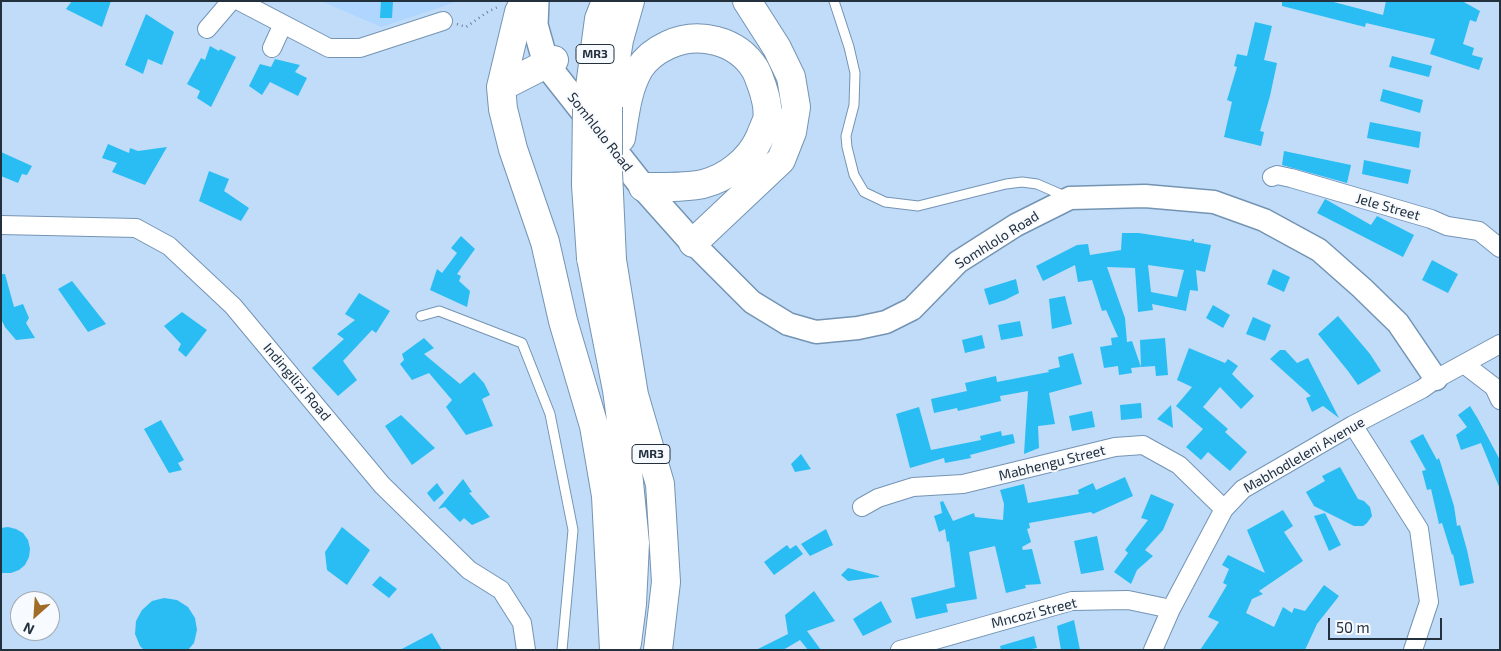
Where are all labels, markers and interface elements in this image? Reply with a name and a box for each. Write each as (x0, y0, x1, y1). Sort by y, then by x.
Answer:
road number: MR3 (576, 44, 614, 64)
street label: Somhlolo Road (564, 89, 636, 175)
street label: Jele Street (1354, 190, 1422, 224)
street label: Somhlolo Road (952, 207, 1042, 273)
street label: Indingilizi Road (260, 340, 334, 424)
street label: Mabhodleleni Avenue (1240, 413, 1368, 497)
street label: Mabhengu Street (997, 442, 1107, 484)
road number: MR3 (632, 444, 670, 464)
north arrow (10, 591, 60, 641)
street label: Mncozi Street (989, 594, 1079, 632)
scale bar (1331, 608, 1445, 640)
text: 50 m (1336, 618, 1370, 636)
text: N (20, 619, 37, 639)

